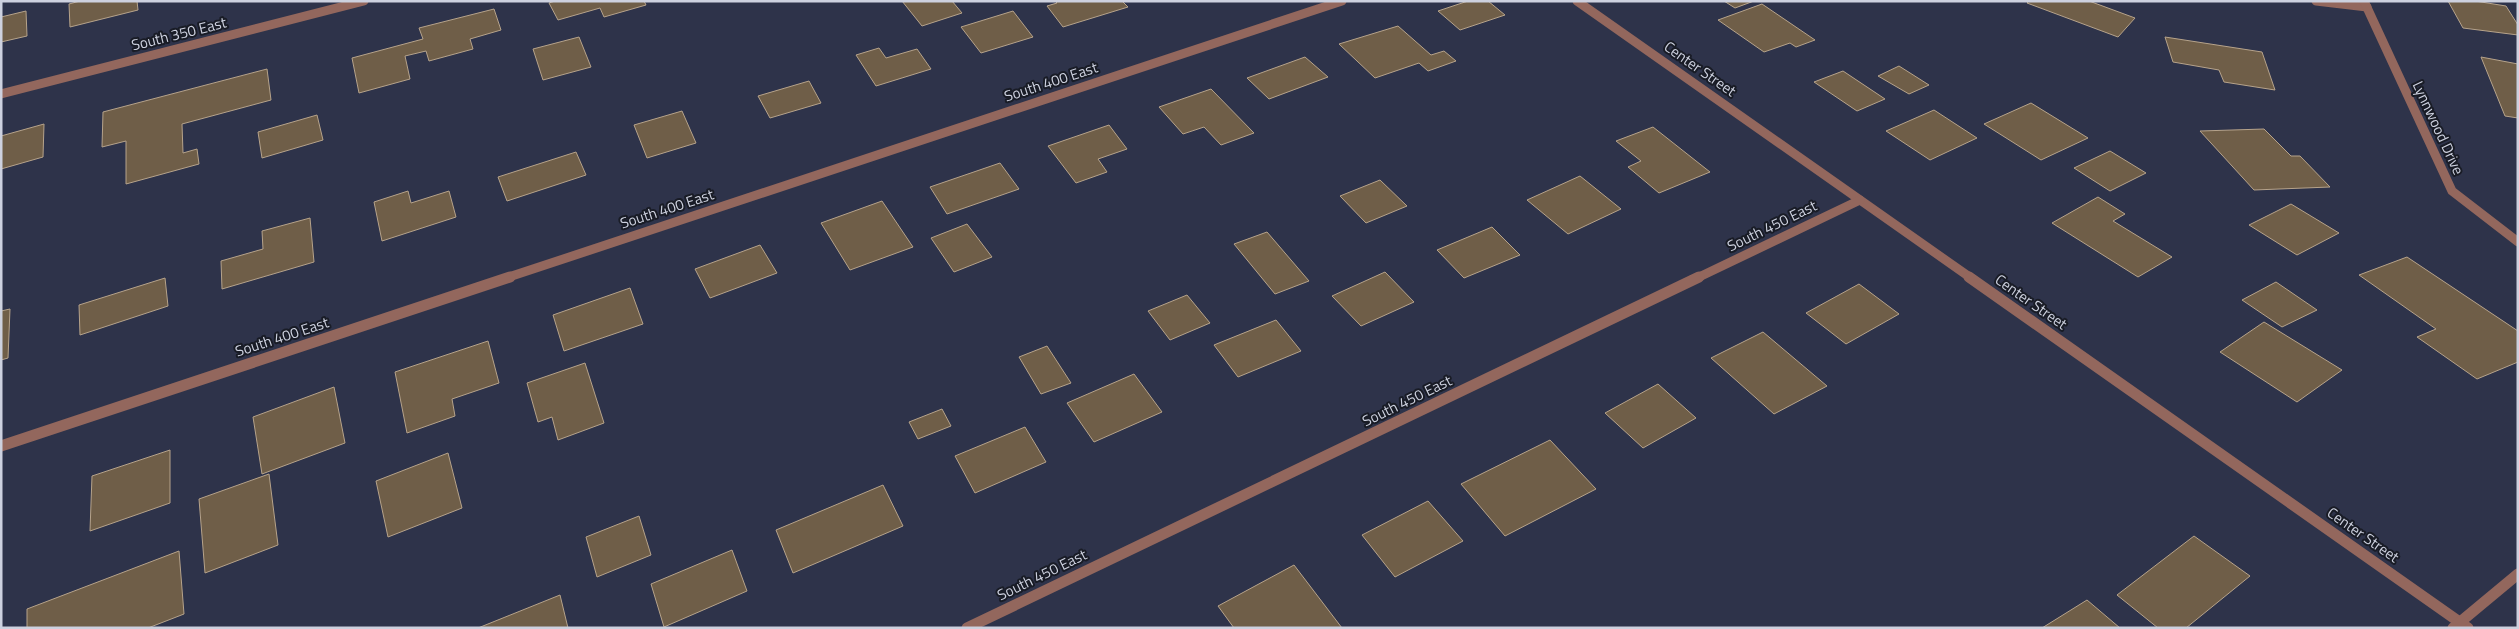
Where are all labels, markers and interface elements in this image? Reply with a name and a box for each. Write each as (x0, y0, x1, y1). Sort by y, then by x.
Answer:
street label: South 350 East (129, 10, 230, 56)
street label: Center Street (1659, 35, 1742, 102)
street label: South 400 East (1001, 55, 1101, 107)
street label: Lynnwood Drive (2407, 77, 2470, 178)
street label: South 400 East (617, 182, 717, 234)
street label: South 450 East (1723, 194, 1821, 257)
street label: Center Street (1990, 268, 2073, 335)
street label: South 400 East (232, 310, 332, 362)
street label: South 450 East (1358, 369, 1456, 432)
street label: Center Street (2322, 501, 2405, 568)
street label: South 450 East (993, 543, 1091, 606)

